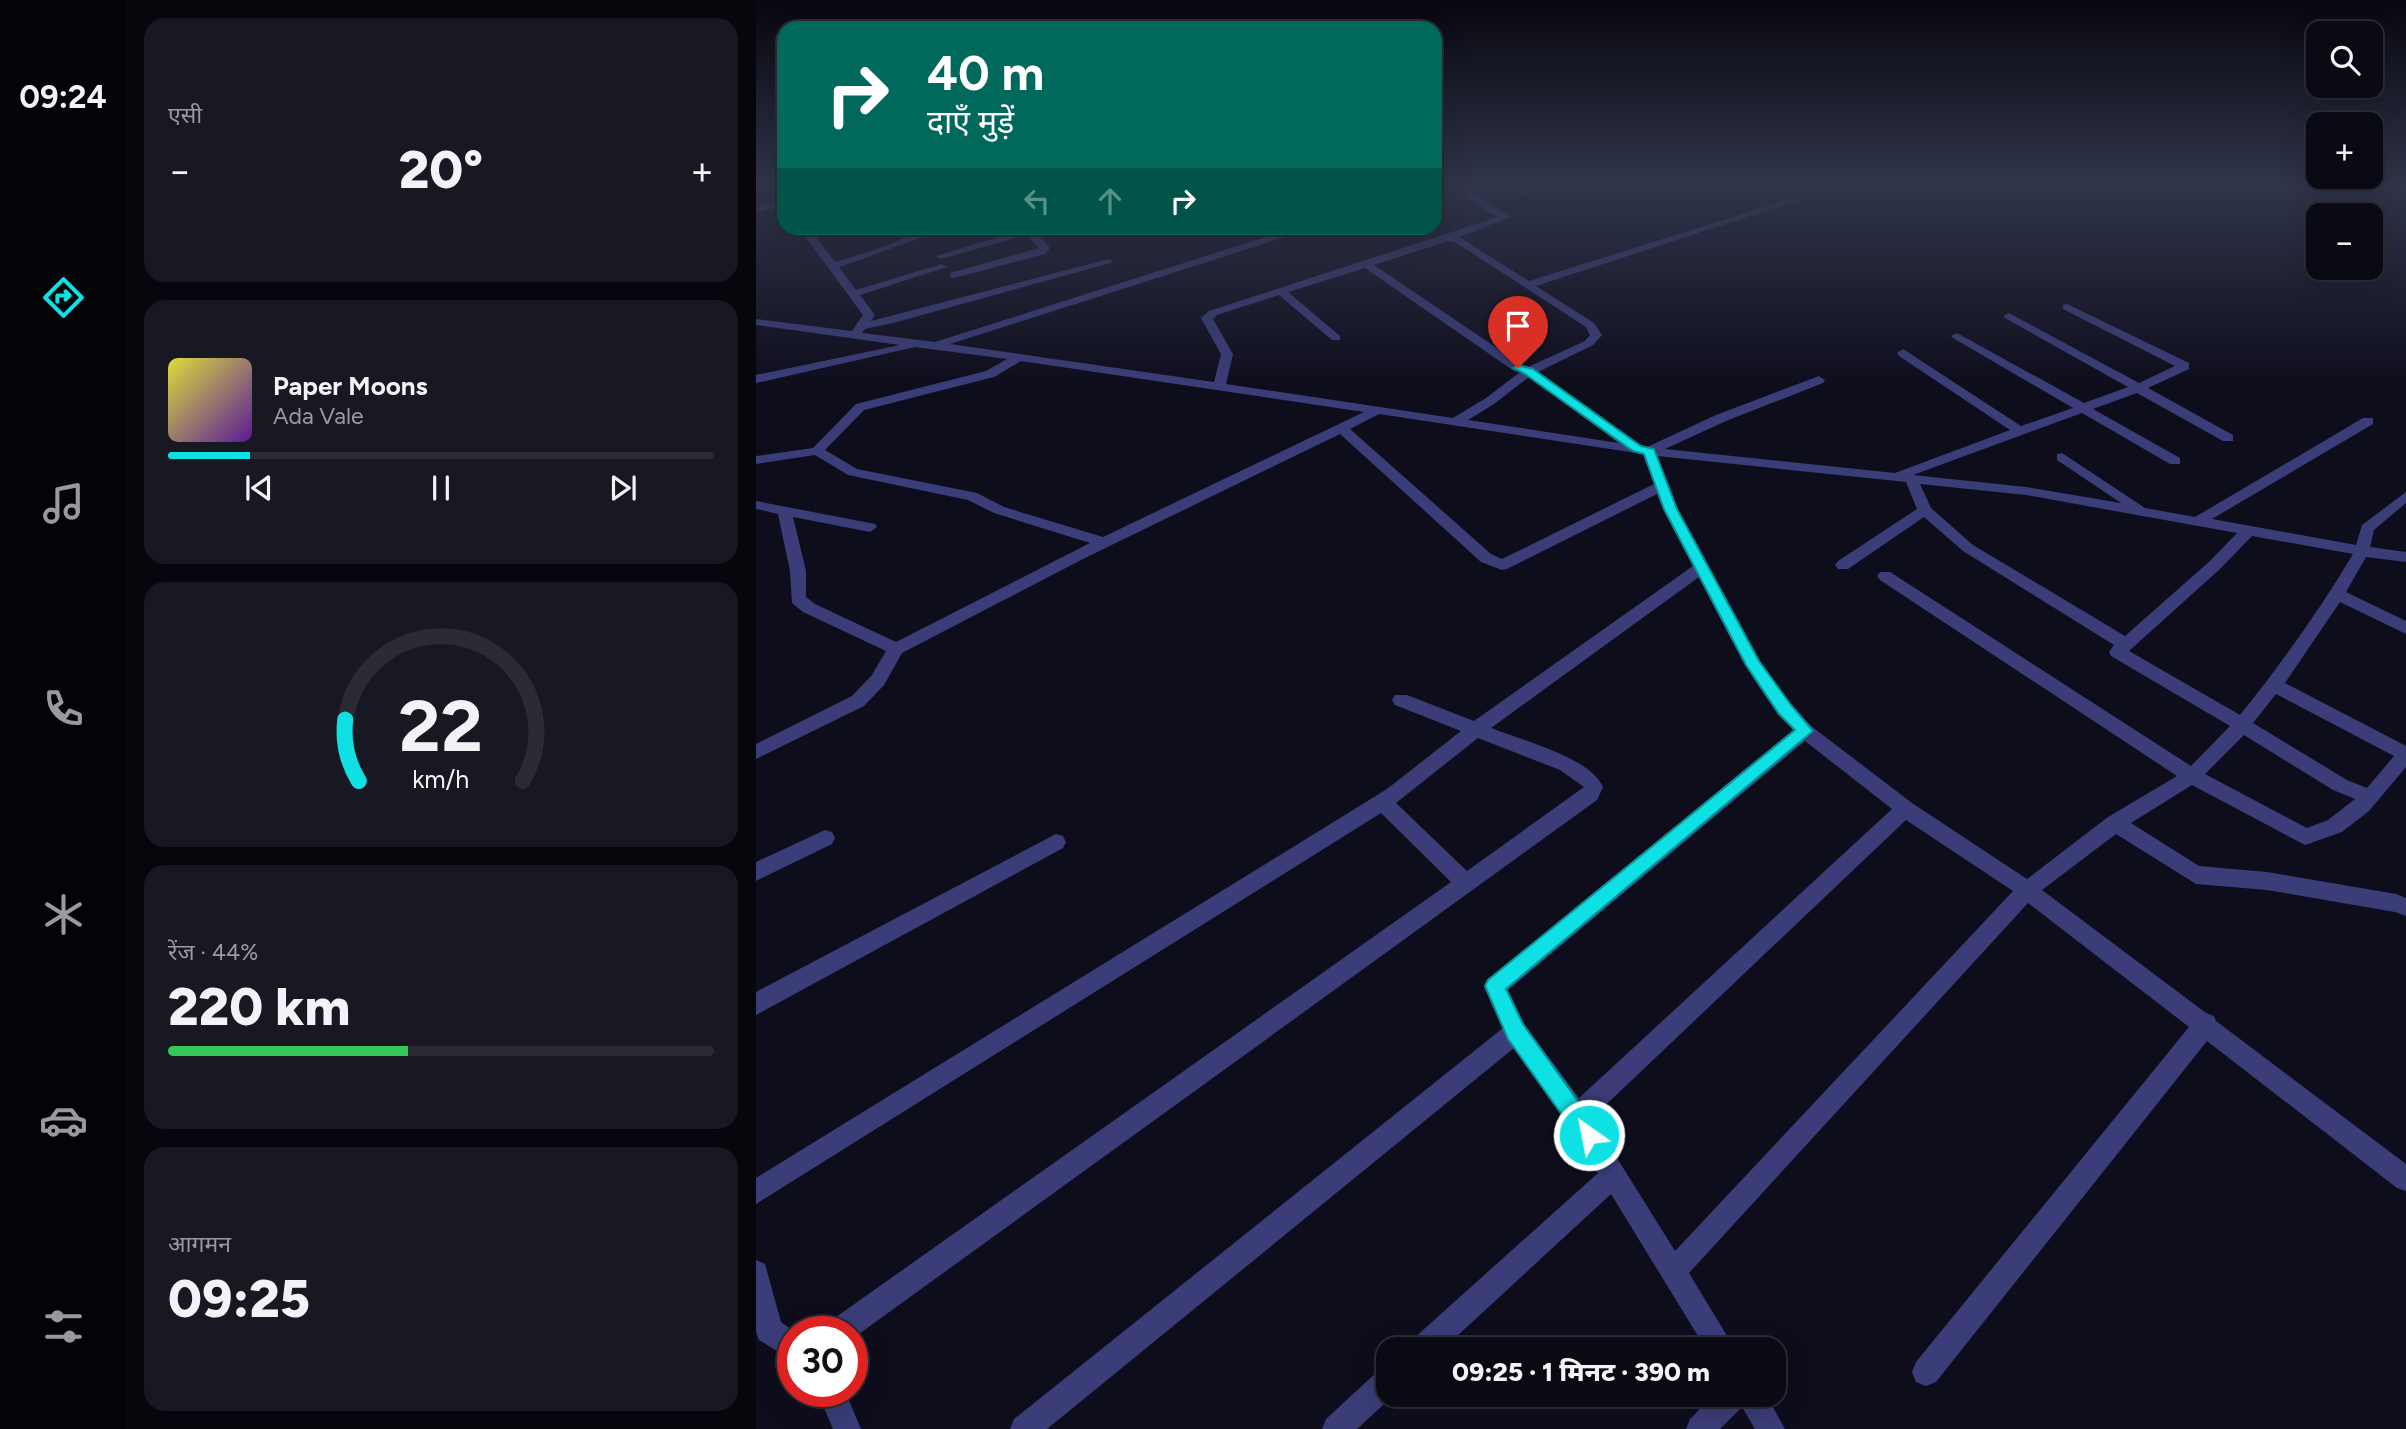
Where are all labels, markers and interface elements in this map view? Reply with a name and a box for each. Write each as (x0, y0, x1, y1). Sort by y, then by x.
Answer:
map controls (2306, 21, 2383, 280)
button: search (2306, 21, 2383, 98)
text: 40 m (927, 43, 1044, 102)
icon: right (812, 49, 903, 140)
text: 09:24 (19, 78, 107, 116)
text: एसी (168, 101, 202, 129)
text: दाएँ मुड़ें (927, 103, 1014, 141)
button: + (2306, 112, 2383, 189)
text: 20° (399, 139, 483, 201)
text: − (168, 148, 192, 194)
text: + (690, 148, 714, 194)
icon: left (1018, 182, 1056, 220)
icon: ahead (1091, 182, 1129, 220)
icon: right (1164, 182, 1202, 220)
button: − (2306, 203, 2383, 280)
icon: directions (39, 273, 88, 322)
pin (1488, 296, 1548, 368)
icon: arrive (1499, 307, 1537, 345)
text: Paper Moons (273, 370, 428, 402)
text: Ada Vale (273, 402, 364, 430)
icon: previous (240, 469, 278, 507)
icon: pause (422, 469, 460, 507)
icon: next (604, 469, 642, 507)
icon: music (39, 479, 88, 528)
text: 22 (399, 682, 483, 769)
icon: phone (39, 684, 88, 733)
text: km/h (412, 763, 470, 793)
icon: climate (39, 890, 88, 939)
text: रेंज · 44% (168, 938, 258, 966)
text: 220 km (168, 976, 350, 1038)
icon: car (39, 1096, 88, 1145)
position arrow (1552, 1098, 1626, 1172)
text: आगमन (168, 1230, 231, 1258)
text: 09:25 (168, 1268, 310, 1330)
icon: filters (39, 1302, 88, 1351)
speed limit sign: 30 (777, 1316, 868, 1407)
text: 09:25 · 1 मिनट · 390 m (1452, 1356, 1710, 1388)

